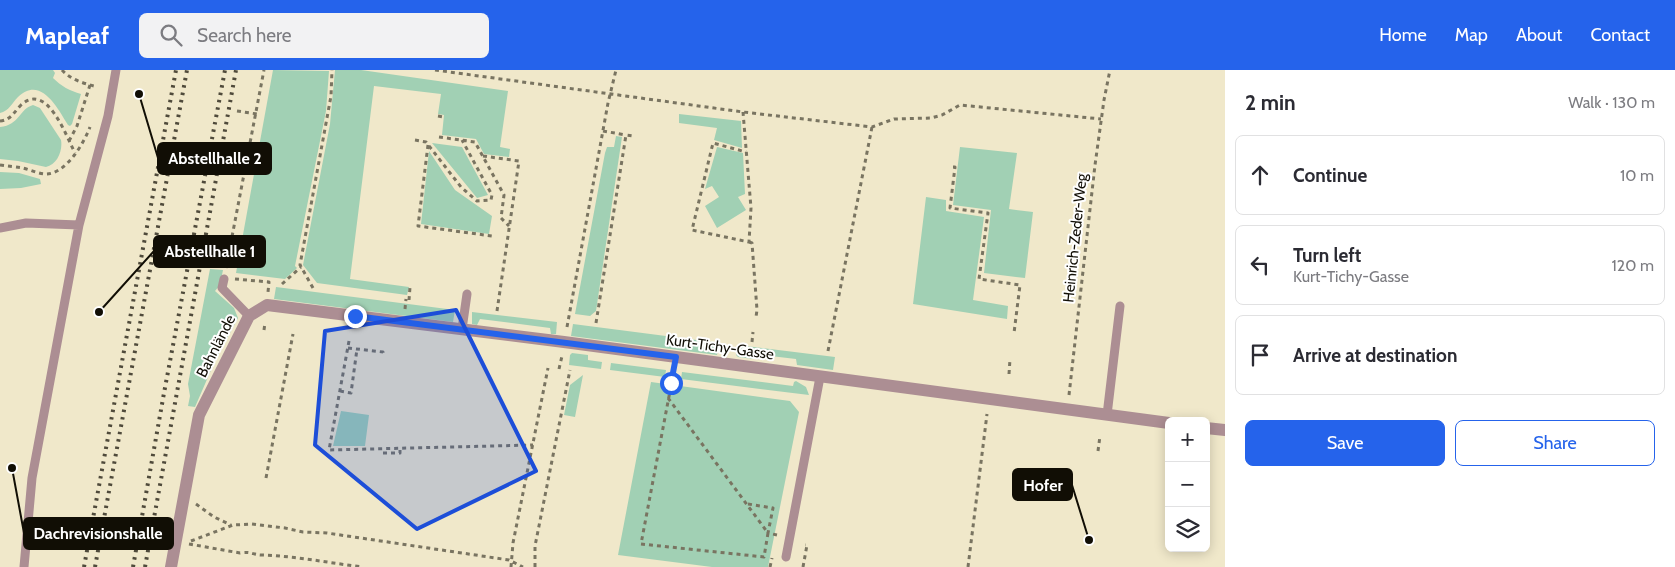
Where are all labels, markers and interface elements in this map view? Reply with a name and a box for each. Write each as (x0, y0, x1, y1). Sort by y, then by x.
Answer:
search box (139, 13, 489, 58)
text: Mapleaf (25, 21, 109, 50)
icon: search (157, 21, 185, 49)
text: Search here (197, 24, 291, 47)
text: Home (1379, 24, 1427, 46)
text: Map (1455, 24, 1488, 46)
text: About (1516, 24, 1562, 46)
text: Contact (1590, 24, 1650, 46)
text: 2 min (1245, 90, 1296, 115)
text: Walk · 130 m (1568, 93, 1655, 112)
callout: Abstellhalle 2 (158, 143, 271, 174)
text: Abstellhalle 2 (168, 149, 262, 168)
icon: ahead (1246, 161, 1274, 189)
text: Continue (1293, 164, 1367, 187)
text: 10 m (1620, 166, 1654, 185)
street label: Heinrich-Zeder-Weg (1059, 172, 1091, 303)
callout: Abstellhalle 1 (154, 236, 265, 267)
text: Abstellhalle 1 (165, 242, 255, 261)
text: Turn left (1293, 244, 1361, 267)
icon: left (1246, 251, 1274, 279)
text: 120 m (1612, 256, 1654, 275)
text: Kurt-Tichy-Gasse (1293, 267, 1409, 286)
route end (344, 305, 367, 328)
street label: Bahnlände (193, 311, 240, 380)
street label: Kurt-Tichy-Gasse (665, 331, 775, 364)
icon: arrive (1246, 341, 1274, 369)
text: Arrive at destination (1293, 344, 1457, 367)
route start (660, 372, 683, 395)
map controls (1165, 417, 1210, 552)
button: + (1165, 417, 1210, 462)
button: Save (1245, 420, 1445, 466)
button: Share (1455, 420, 1655, 466)
button: − (1165, 462, 1210, 507)
callout: Hofer (1013, 469, 1072, 500)
text: Hofer (1023, 476, 1063, 495)
button: layers (1165, 507, 1210, 552)
callout: Dachrevisionshalle (24, 518, 173, 549)
text: Dachrevisionshalle (33, 524, 163, 543)

